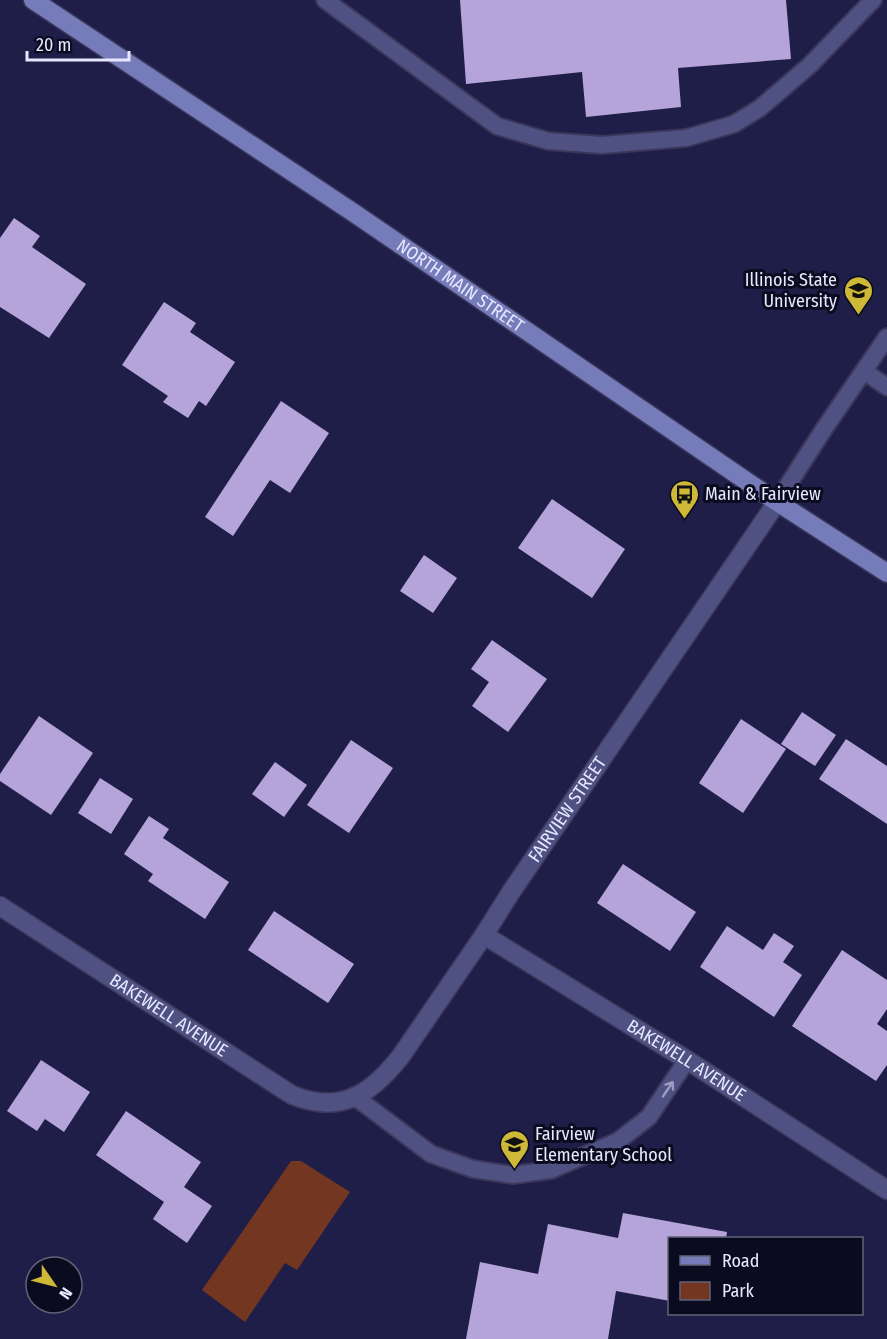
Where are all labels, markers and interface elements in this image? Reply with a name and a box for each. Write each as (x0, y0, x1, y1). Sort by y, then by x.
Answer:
scale bar (27, 24, 129, 62)
text: 20 m (36, 34, 71, 56)
street label: NORTH MAIN STREET (392, 234, 529, 337)
place label: Illinois State University (745, 269, 837, 312)
school or university icon: Illinois State University (842, 274, 874, 316)
bus stop icon: Main & Fairview (668, 478, 700, 520)
place label: Main & Fairview (705, 483, 821, 505)
street label: FAIRVIEW STREET (524, 752, 611, 866)
street label: BAKEWELL AVENUE (106, 969, 232, 1061)
street label: BAKEWELL AVENUE (623, 1015, 750, 1106)
one-way arrow (662, 1081, 674, 1097)
place label: Fairview Elementary School (535, 1123, 672, 1166)
school or university icon: Fairview Elementary School (498, 1128, 530, 1170)
legend (668, 1237, 863, 1315)
text: Road (722, 1250, 759, 1272)
north arrow (24, 1255, 84, 1315)
text: Park (722, 1280, 755, 1302)
text: N (55, 1284, 76, 1303)

